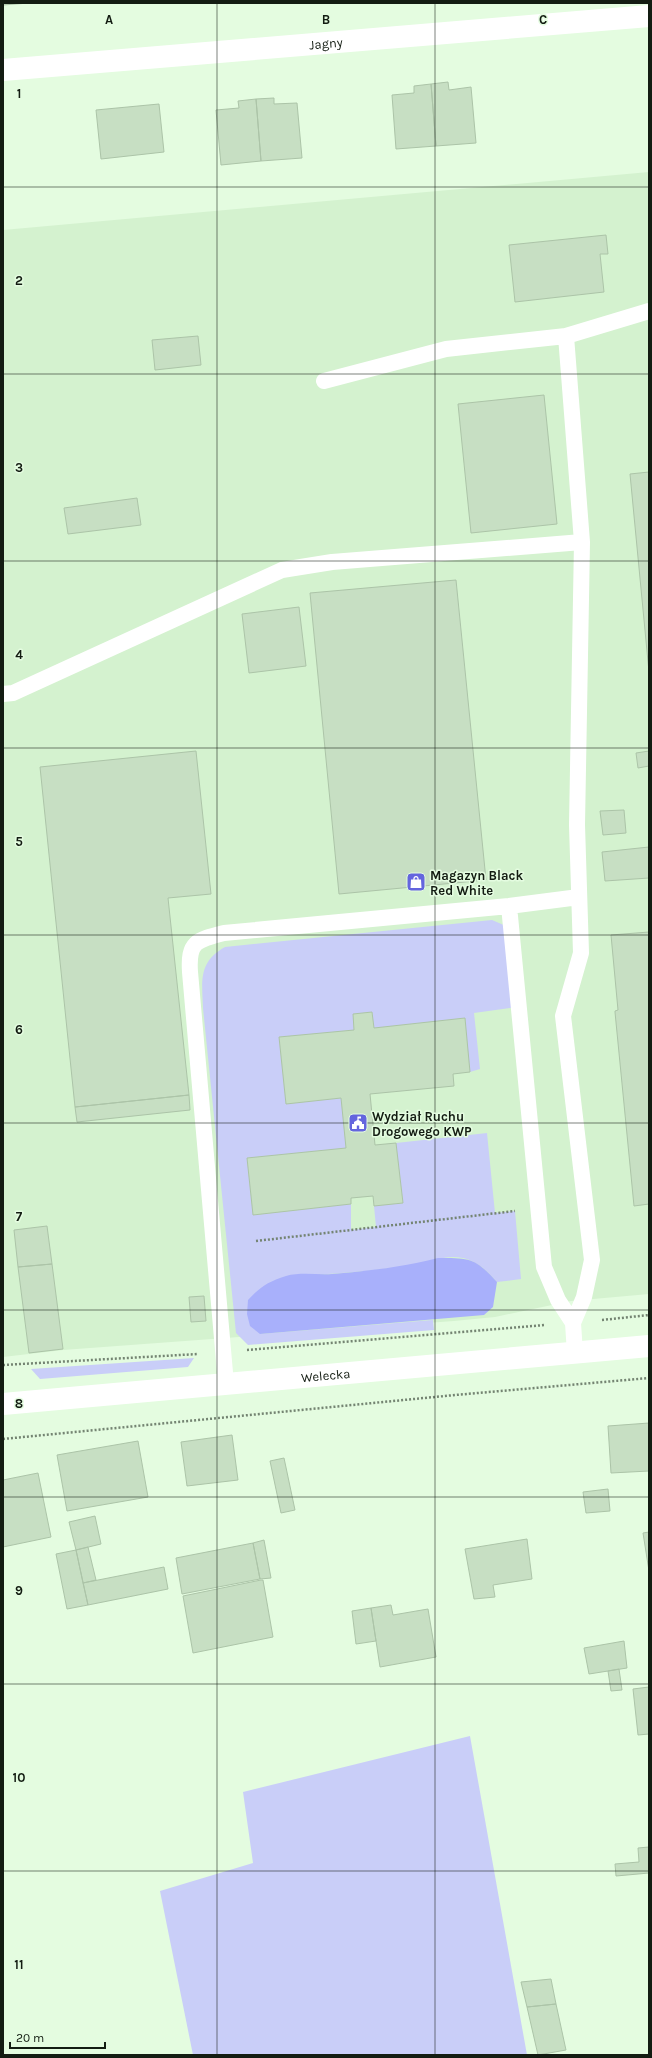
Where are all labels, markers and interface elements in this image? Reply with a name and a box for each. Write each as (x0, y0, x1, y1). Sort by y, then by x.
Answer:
text: A (105, 12, 113, 27)
text: B (322, 12, 330, 27)
text: C (539, 12, 547, 27)
street label: Jagny (308, 34, 343, 52)
text: 1 (17, 86, 21, 101)
text: 2 (15, 273, 23, 288)
text: 3 (15, 460, 23, 475)
text: 4 (15, 647, 23, 662)
text: 5 (15, 834, 23, 849)
place label: Magazyn Black Red White (430, 868, 523, 898)
shop icon: Magazyn Black Red White (405, 871, 427, 893)
text: 6 (15, 1022, 23, 1037)
place label: Wydział Ruchu Drogowego KWP (372, 1109, 472, 1139)
public building icon: Wydział Ruchu Drogowego KWP (347, 1112, 369, 1134)
text: 7 (16, 1209, 23, 1224)
street label: Welecka (300, 1365, 351, 1385)
text: 8 (15, 1396, 23, 1411)
text: 9 (15, 1583, 23, 1598)
text: 10 (13, 1770, 25, 1785)
text: 11 (14, 1957, 24, 1972)
scale bar (10, 2024, 105, 2050)
text: 20 m (16, 2031, 44, 2045)

